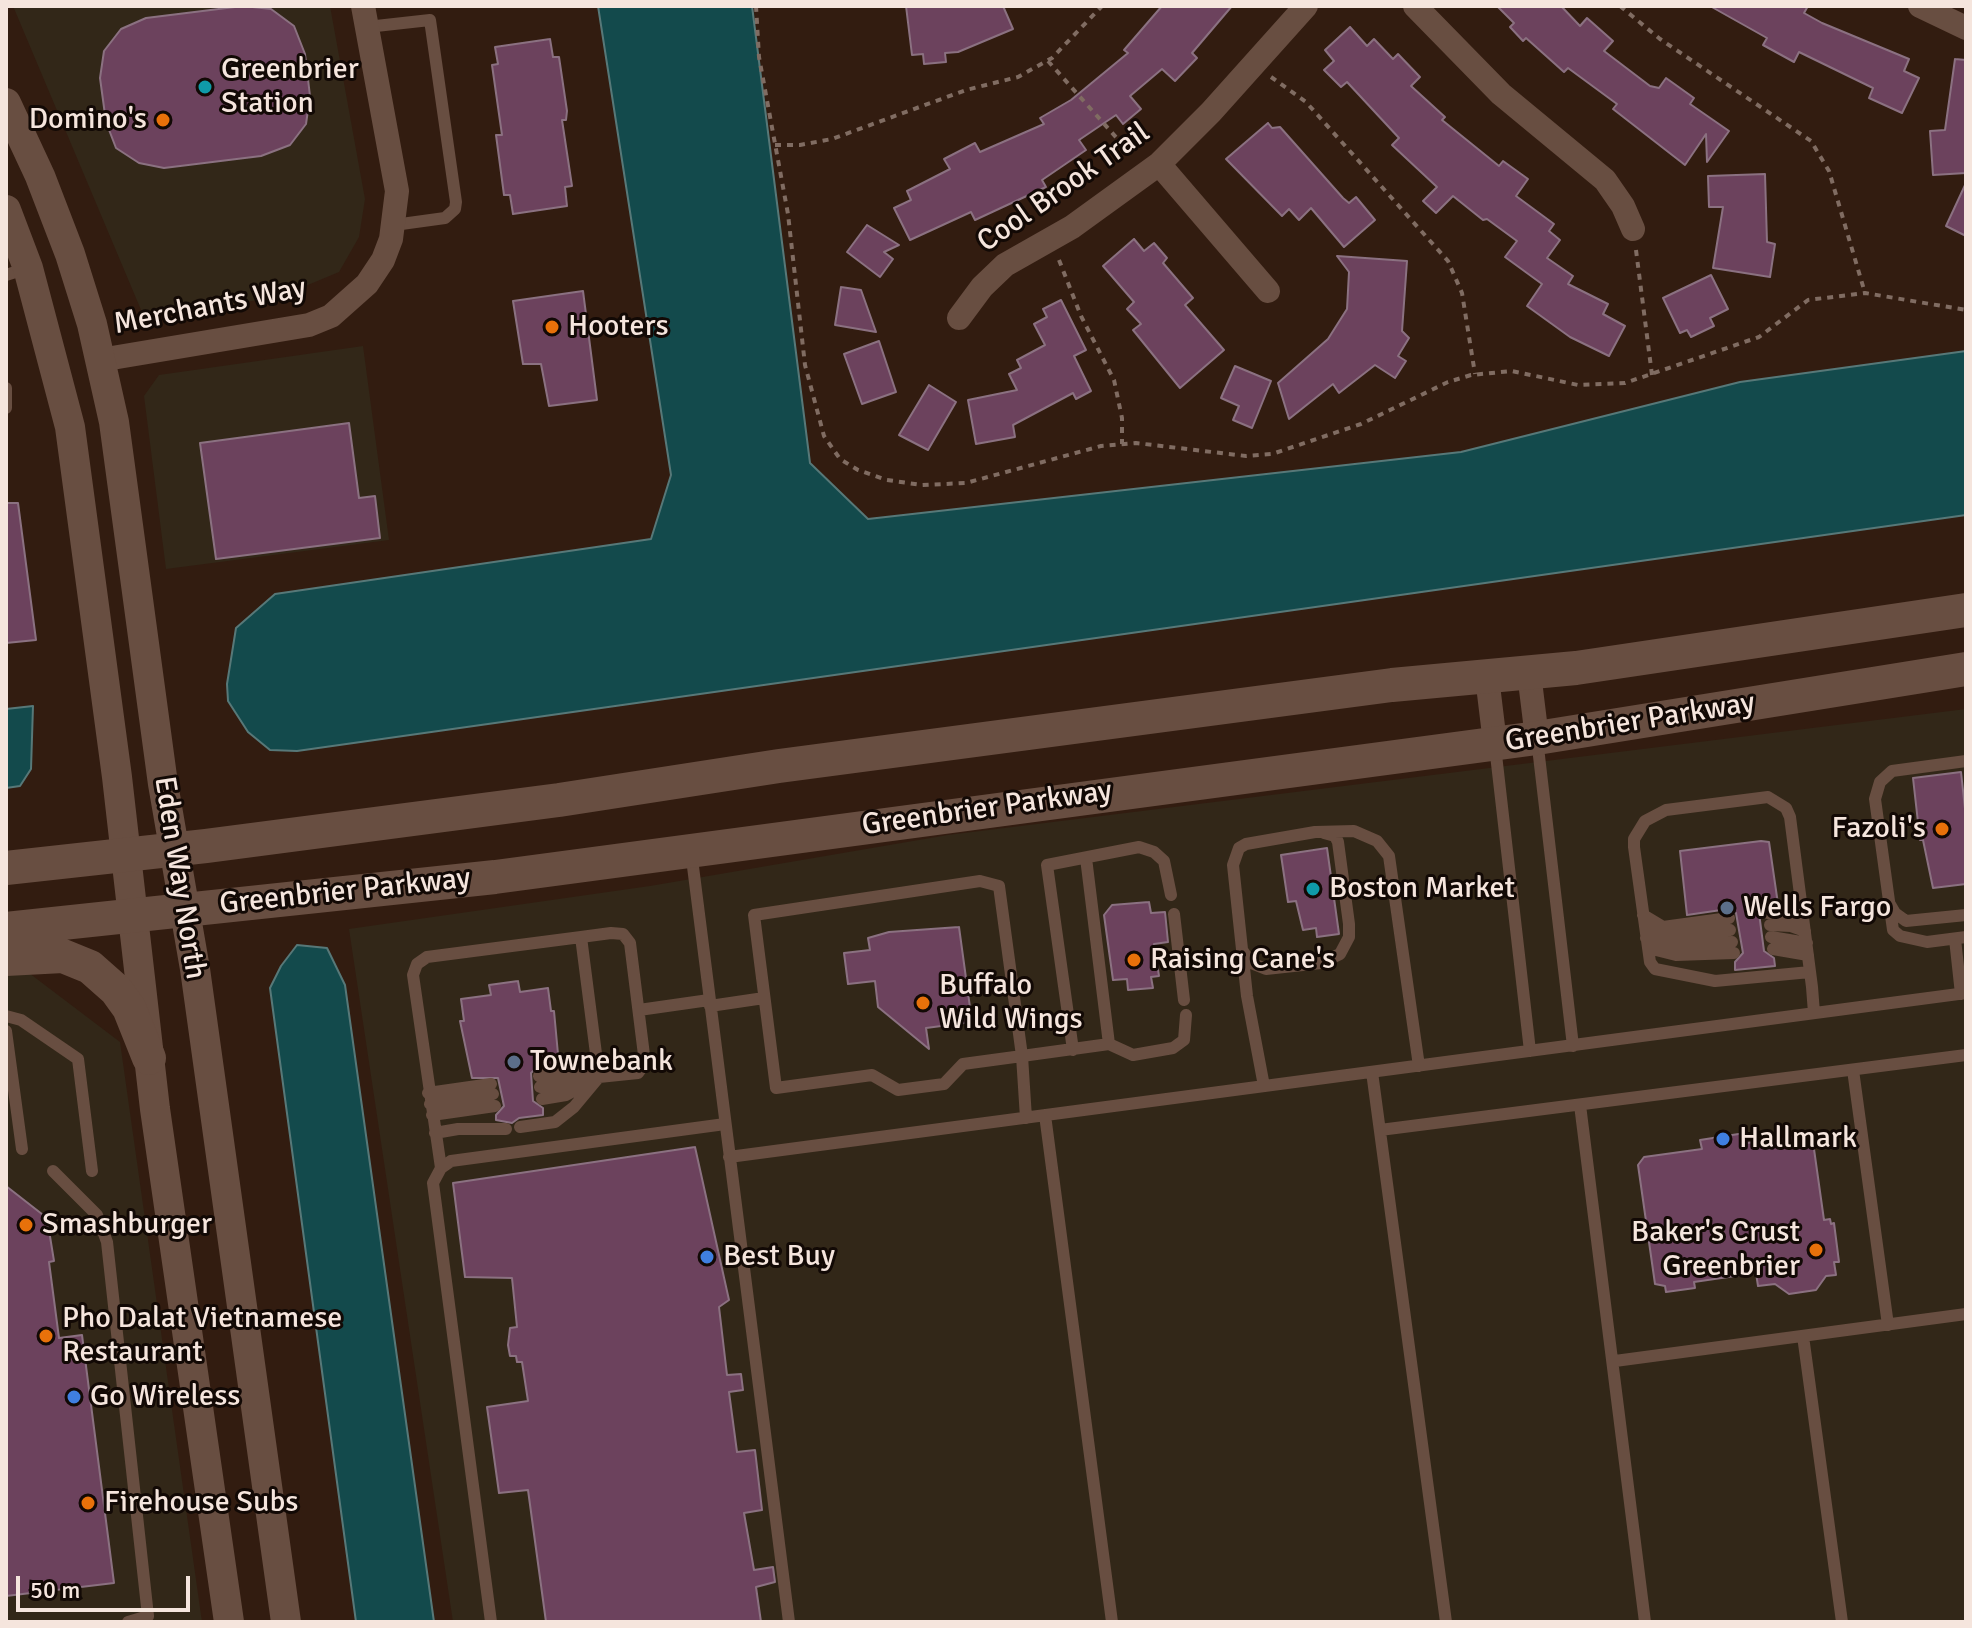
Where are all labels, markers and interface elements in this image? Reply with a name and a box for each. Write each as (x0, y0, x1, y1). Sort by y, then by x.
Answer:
place label: Greenbrier Station (221, 52, 359, 122)
marker: Greenbrier Station (196, 78, 214, 96)
place label: Domino's (29, 102, 147, 138)
marker: Domino's (154, 111, 172, 129)
street label: Cool Brook Trail (971, 115, 1157, 261)
street label: Merchants Way (111, 271, 309, 343)
place label: Hooters (568, 309, 669, 345)
marker: Hooters (543, 318, 561, 336)
street label: Greenbrier Parkway (1503, 685, 1757, 761)
street label: Eden Way North (145, 774, 213, 982)
street label: Greenbrier Parkway (860, 774, 1114, 844)
place label: Fazoli's (1832, 811, 1926, 847)
marker: Fazoli's (1933, 820, 1951, 838)
street label: Greenbrier Parkway (218, 861, 472, 923)
place label: Boston Market (1329, 871, 1515, 907)
marker: Boston Market (1304, 880, 1322, 898)
place label: Wells Fargo (1743, 890, 1891, 926)
marker: Wells Fargo (1718, 899, 1736, 917)
place label: Raising Cane's (1150, 942, 1335, 978)
marker: Raising Cane's (1125, 951, 1143, 969)
place label: Buffalo Wild Wings (939, 968, 1083, 1038)
marker: Buffalo Wild Wings (914, 994, 932, 1012)
place label: Townebank (530, 1044, 673, 1080)
marker: Townebank (505, 1053, 523, 1071)
place label: Hallmark (1739, 1121, 1857, 1157)
marker: Hallmark (1714, 1130, 1732, 1148)
place label: Smashburger (42, 1207, 212, 1243)
place label: Baker's Crust Greenbrier (1631, 1215, 1800, 1286)
marker: Smashburger (17, 1216, 35, 1234)
place label: Best Buy (723, 1239, 835, 1275)
marker: Baker's Crust Greenbrier (1807, 1241, 1825, 1259)
marker: Best Buy (698, 1248, 716, 1266)
place label: Pho Dalat Vietnamese Restaurant (62, 1301, 342, 1372)
marker: Pho Dalat Vietnamese Restaurant (37, 1327, 55, 1345)
place label: Go Wireless (90, 1379, 240, 1415)
marker: Go Wireless (65, 1388, 83, 1406)
place label: Firehouse Subs (104, 1485, 298, 1521)
marker: Firehouse Subs (79, 1494, 97, 1512)
scale bar (20, 1560, 194, 1610)
text: 50 m (30, 1575, 80, 1605)

